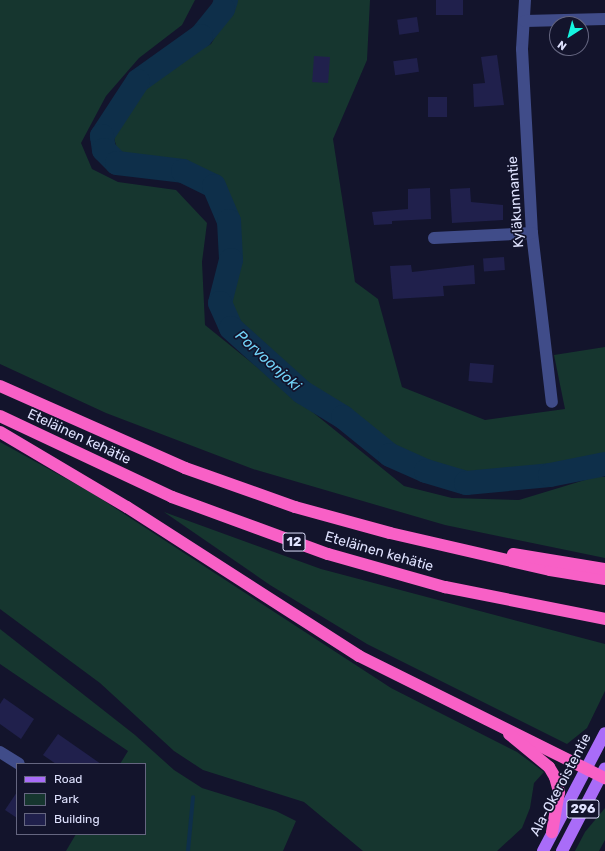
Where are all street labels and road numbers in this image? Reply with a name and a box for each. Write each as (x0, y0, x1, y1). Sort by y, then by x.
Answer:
street label: Kyläkunnantie (504, 156, 528, 248)
street label: Eteläinen kehätie (25, 406, 133, 468)
street label: Eteläinen kehätie (323, 528, 435, 576)
road number: 12 (282, 531, 306, 553)
street label: Ala-Okeroistentie (527, 731, 595, 839)
road number: 296 (566, 798, 600, 820)

